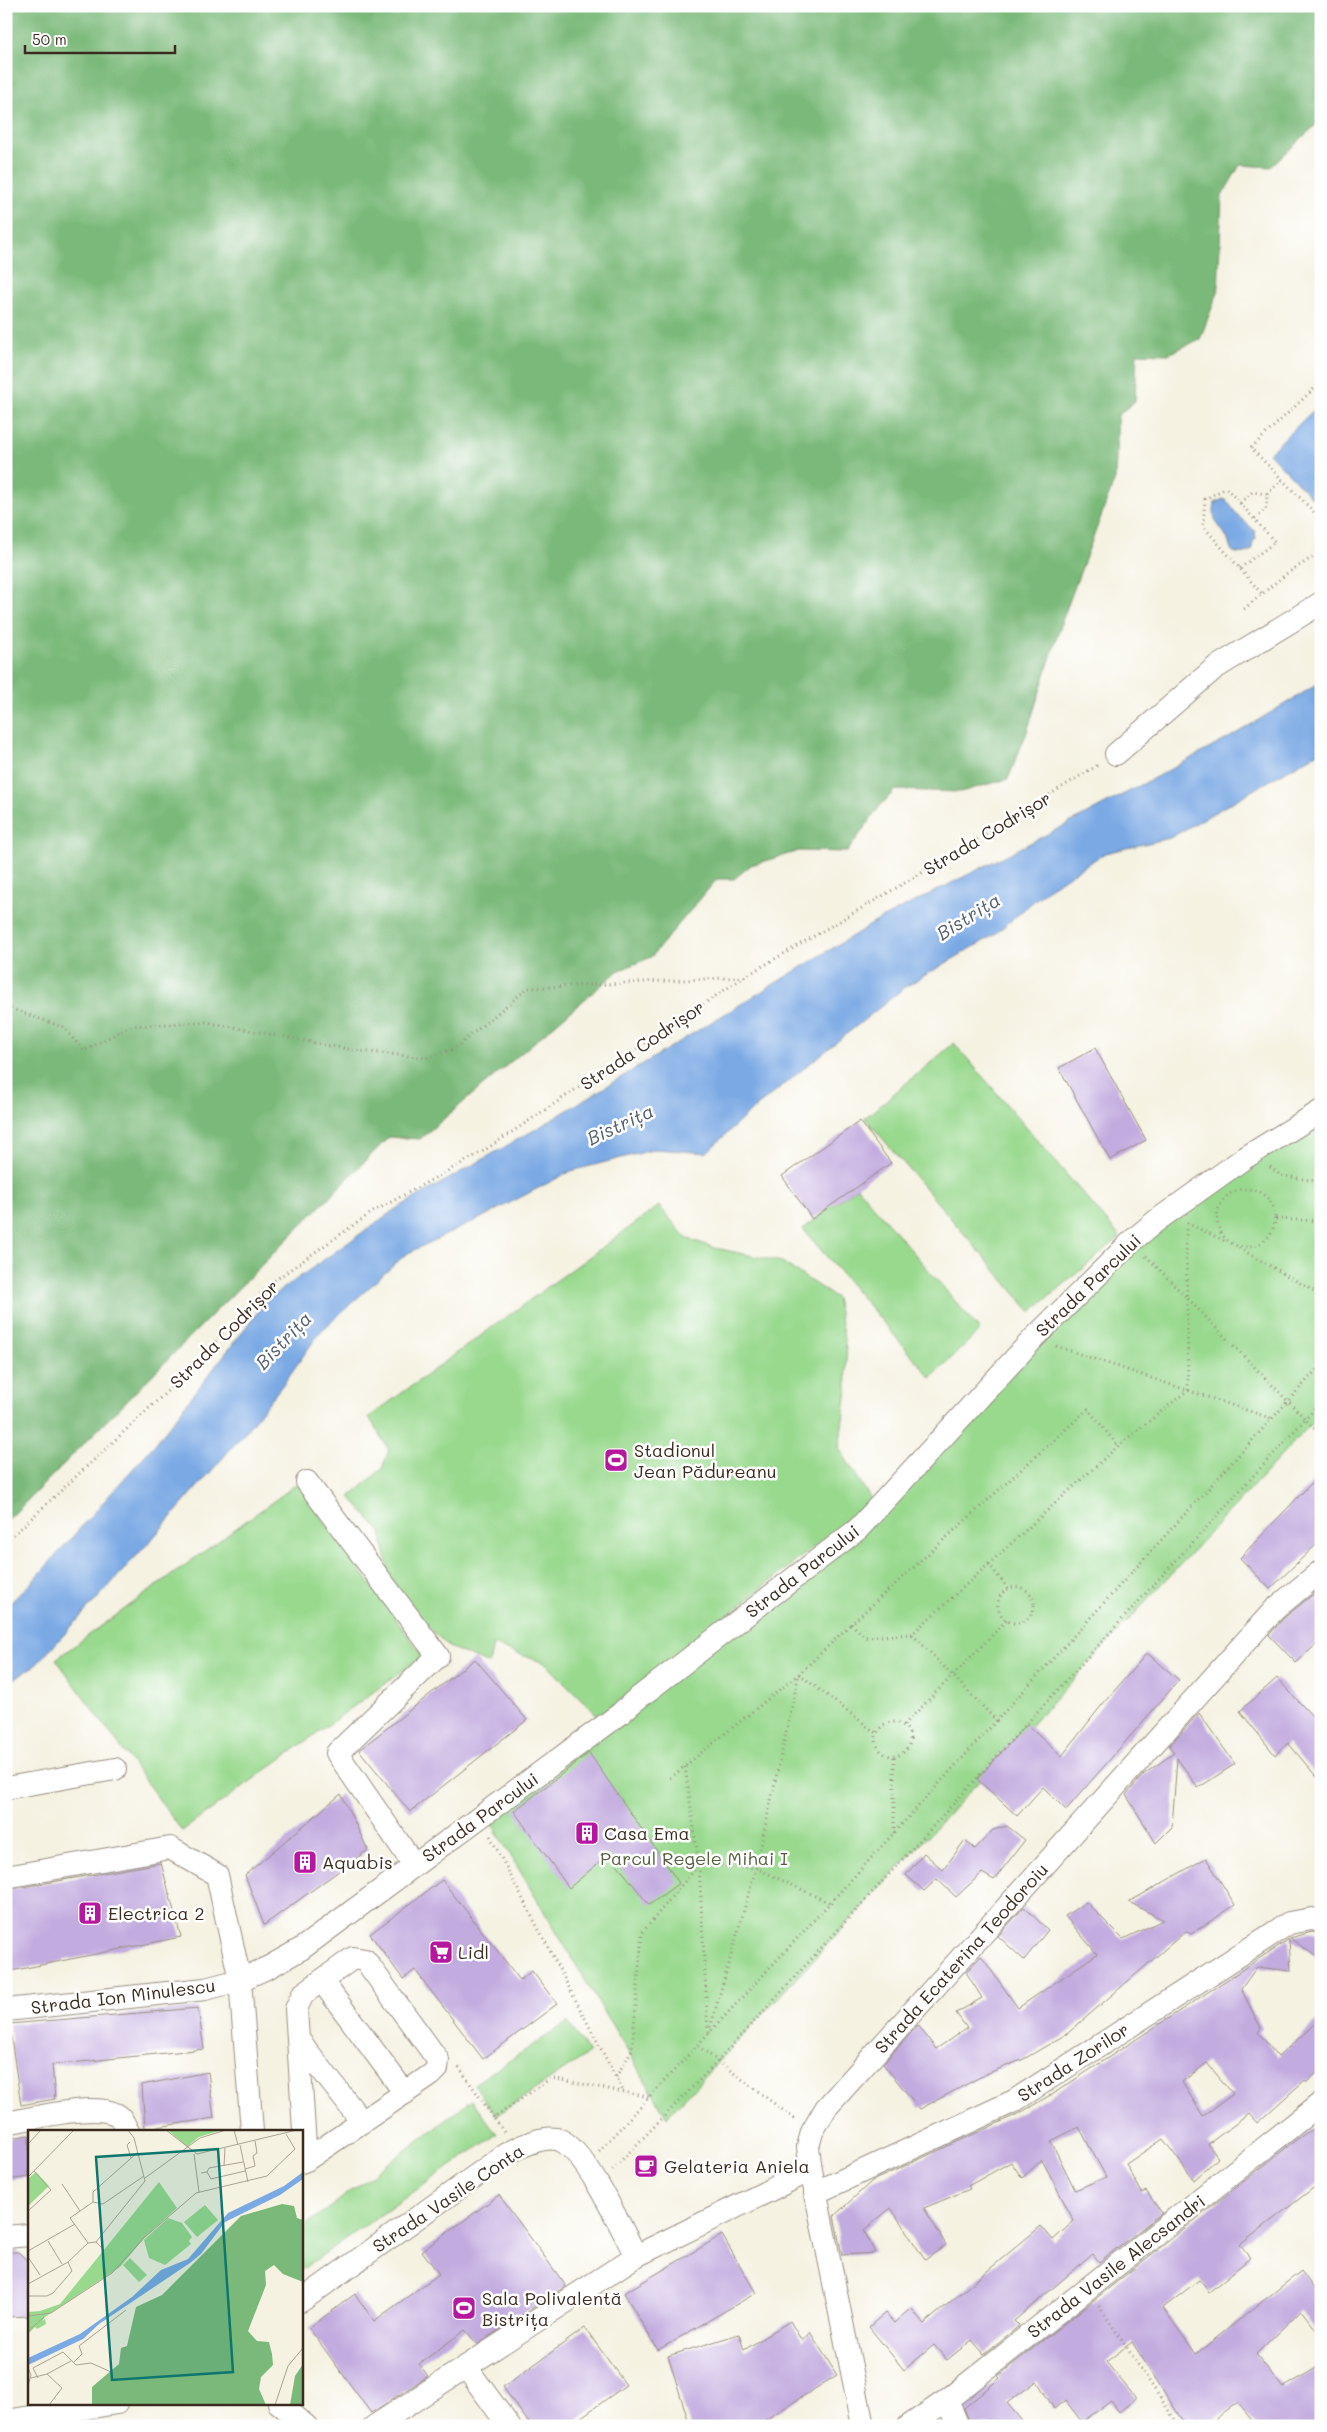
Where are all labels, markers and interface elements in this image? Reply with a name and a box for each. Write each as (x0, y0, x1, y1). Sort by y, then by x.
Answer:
scale bar (25, 22, 175, 54)
text: 50 m (32, 29, 67, 49)
street label: Strada Codrișor (919, 785, 1055, 881)
water label: Bistrița (931, 887, 1005, 946)
street label: Strada Codrișor (575, 995, 709, 1095)
water label: Bistrița (583, 1098, 658, 1151)
street label: Strada Parcului (1030, 1228, 1146, 1342)
street label: Strada Codrișor (164, 1274, 284, 1394)
water label: Bistrița (249, 1306, 317, 1375)
place label: Stadionul Jean Pădureanu (634, 1438, 777, 1483)
sports icon: Stadionul Jean Pădureanu (603, 1447, 629, 1473)
street label: Strada Parcului (740, 1519, 864, 1623)
street label: Strada Parcului (417, 1767, 543, 1867)
building icon: Casa Ema (574, 1820, 600, 1846)
place label: Casa Ema (604, 1821, 690, 1845)
park label: Parcul Regele Mihai I (600, 1846, 788, 1870)
building icon: Aquabis (292, 1849, 318, 1875)
place label: Aquabis (322, 1850, 393, 1874)
street label: Strada Ecaterina Teodoroiu (869, 1858, 1053, 2058)
building icon: Electrica 2 (77, 1900, 103, 1926)
place label: Electrica 2 (108, 1901, 205, 1925)
supermarket icon: Lidl (428, 1939, 454, 1965)
place label: Lidl (458, 1940, 489, 1964)
street label: Strada Ion Minulescu (29, 1973, 217, 2019)
street label: Strada Zorilor (1013, 2017, 1133, 2107)
inset map (28, 2130, 302, 2404)
street label: Strada Vasile Conta (368, 2138, 528, 2258)
cafe icon: Gelateria Aniela (633, 2153, 659, 2179)
place label: Gelateria Aniela (664, 2154, 810, 2178)
street label: Strada Vasile Alecsandri (1022, 2189, 1210, 2343)
place label: Sala Polivalentă Bistrița (482, 2286, 622, 2331)
sports icon: Sala Polivalentă Bistrița (451, 2295, 477, 2321)

